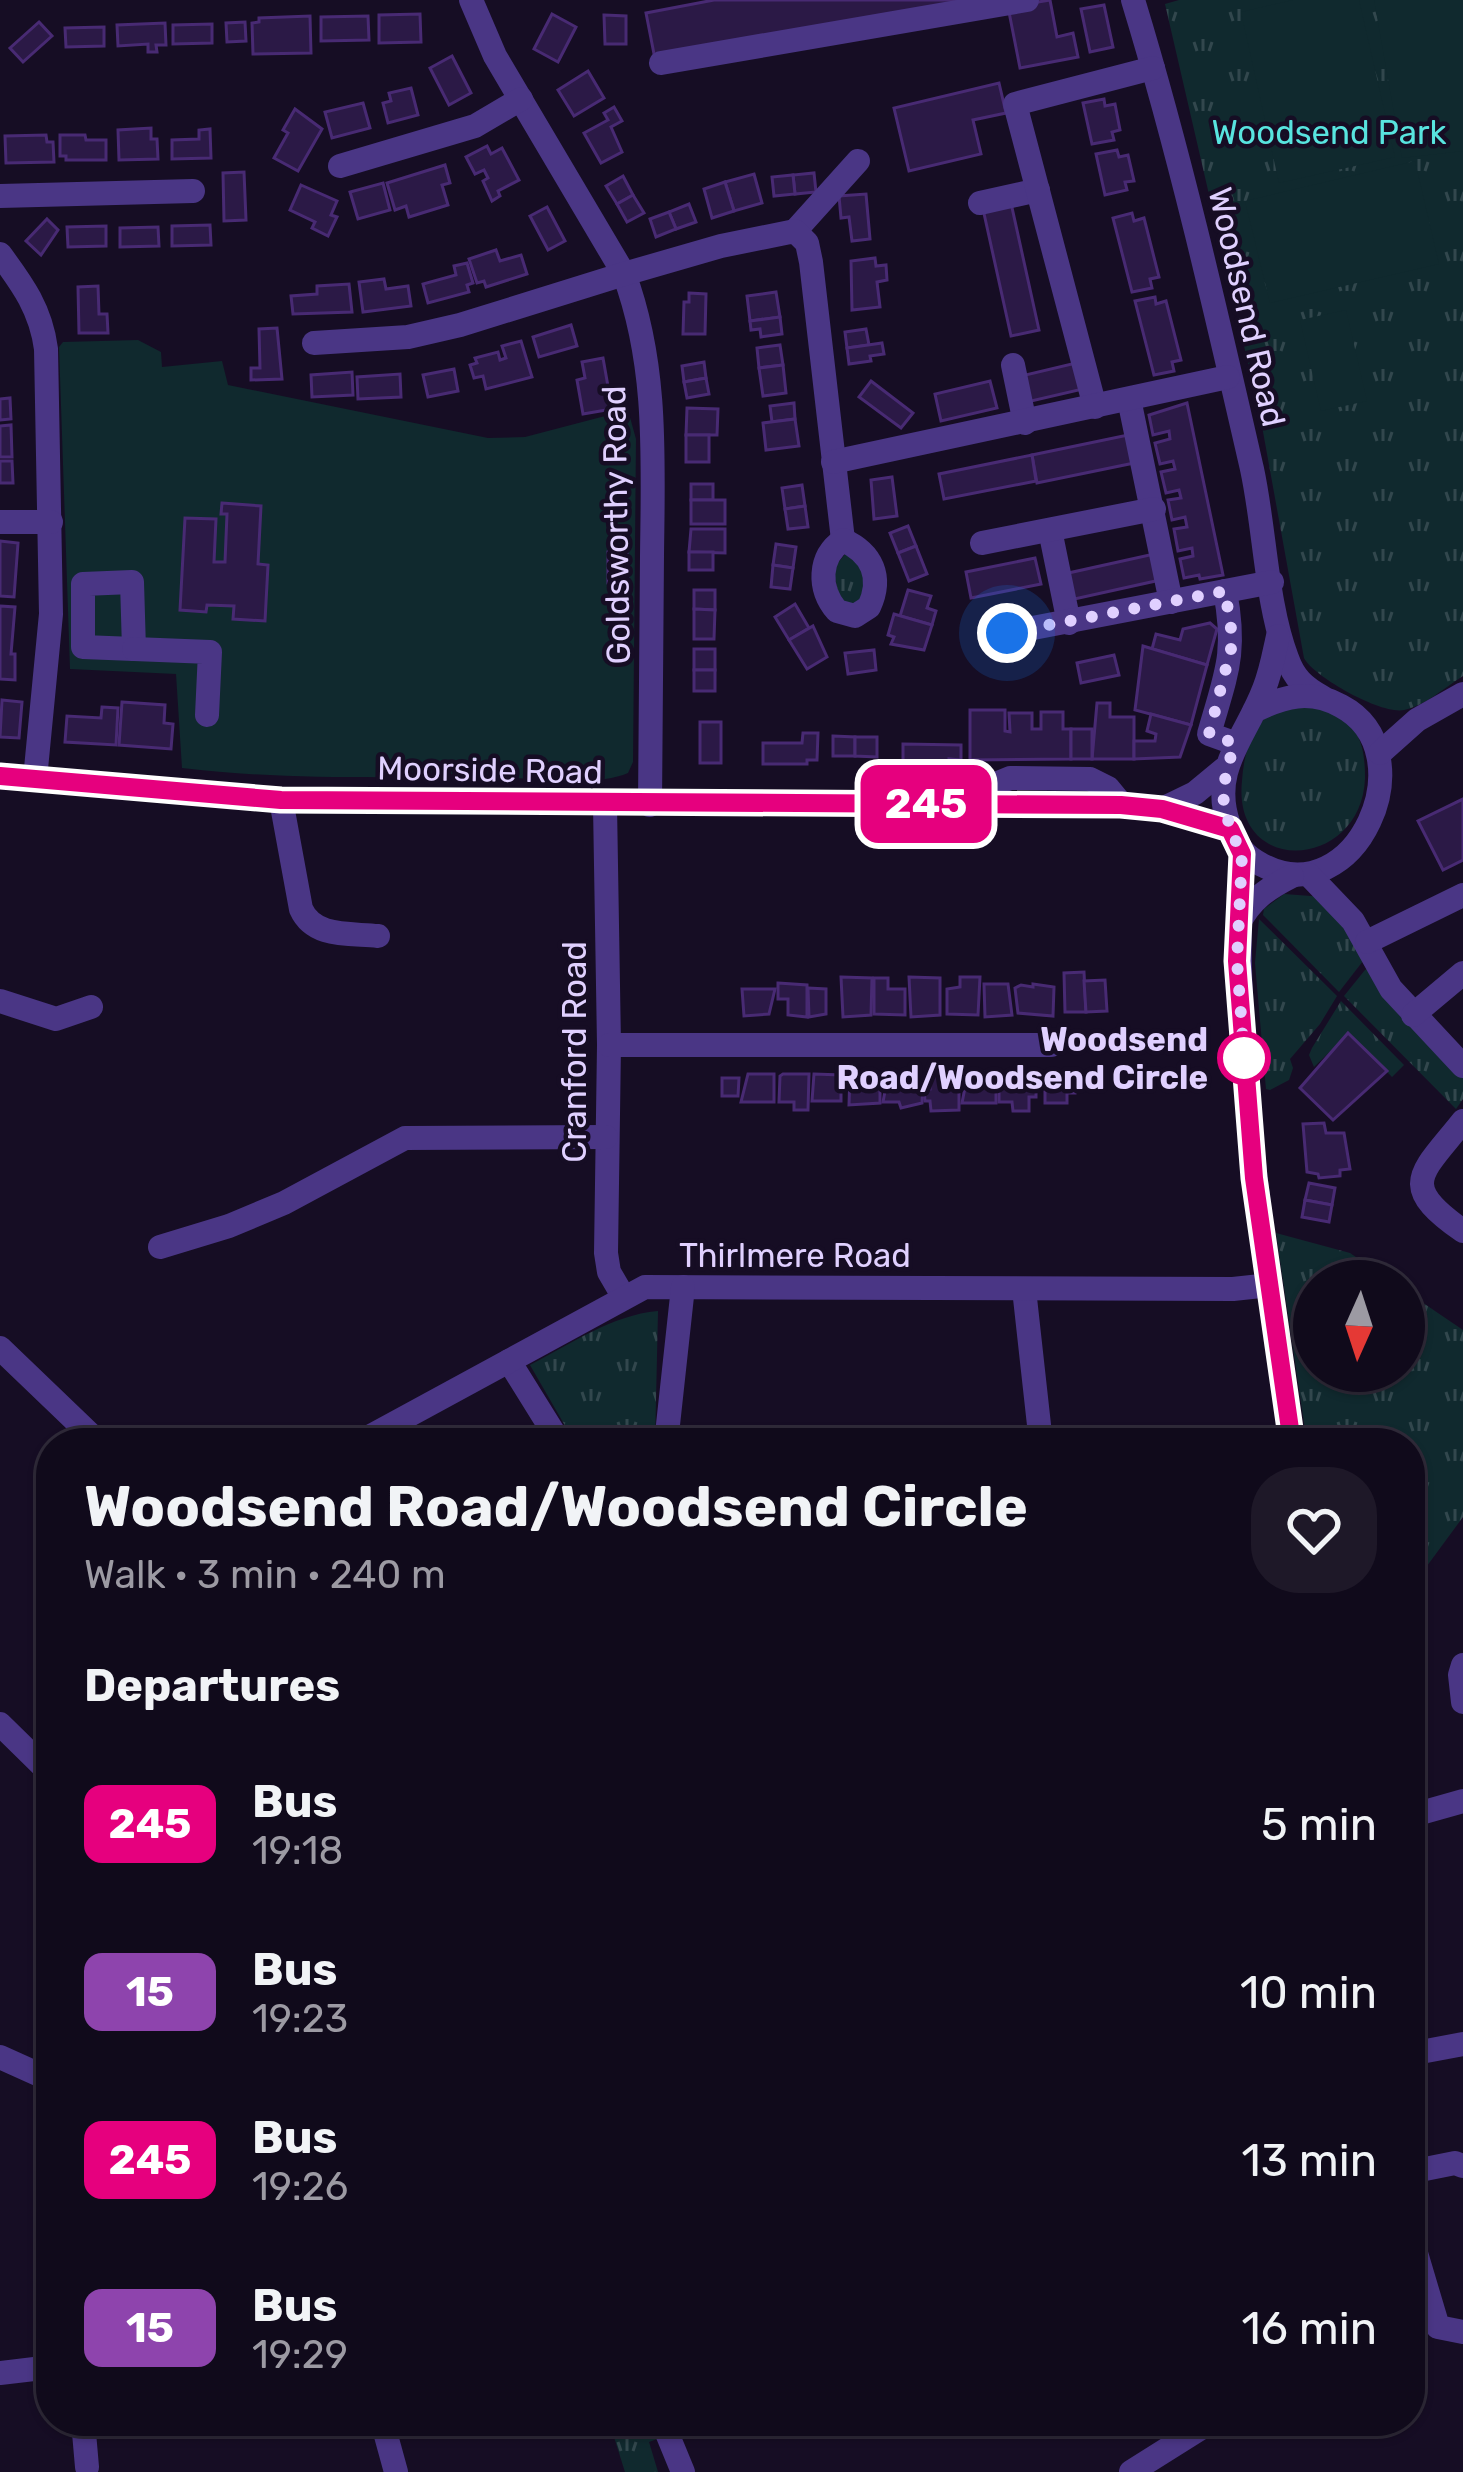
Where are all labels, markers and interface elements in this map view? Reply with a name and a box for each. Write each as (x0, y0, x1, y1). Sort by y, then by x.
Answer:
park label: Woodsend Park (1212, 113, 1446, 152)
street label: Woodsend Road (1200, 183, 1294, 431)
street label: Goldsworthy Road (594, 385, 638, 665)
your location (977, 603, 1037, 663)
street label: Moorside Road (377, 749, 603, 791)
line badge: 245 (857, 765, 995, 843)
text: 245 (885, 779, 967, 829)
street label: Cranford Road (555, 941, 594, 1163)
place label: Woodsend Road/Woodsend Circle (836, 1020, 1208, 1097)
marker: Woodsend Road/Woodsend Circle (1219, 1033, 1269, 1083)
street label: Thirlmere Road (679, 1236, 911, 1275)
north arrow (1293, 1260, 1425, 1392)
map controls (1293, 1260, 1425, 1392)
button: heart (1251, 1467, 1377, 1593)
text: Woodsend Road/Woodsend Circle (84, 1473, 1028, 1540)
text: Walk · 3 min · 240 m (84, 1552, 446, 1598)
text: Departures (84, 1659, 340, 1712)
text: Bus (252, 1775, 337, 1828)
text: 5 min (1261, 1798, 1377, 1851)
text: 245 (109, 1799, 191, 1849)
text: 19:18 (252, 1828, 343, 1874)
text: Bus (252, 1943, 337, 1996)
text: 10 min (1240, 1966, 1377, 2019)
text: 15 (126, 1967, 174, 2017)
text: 19:23 (252, 1996, 348, 2042)
text: Bus (252, 2111, 337, 2164)
text: 13 min (1242, 2134, 1377, 2187)
text: 245 (109, 2135, 191, 2185)
text: 19:26 (252, 2164, 348, 2210)
text: Bus (252, 2279, 337, 2332)
text: 16 min (1241, 2302, 1377, 2355)
text: 15 (126, 2303, 174, 2353)
text: 19:29 (252, 2332, 348, 2378)

